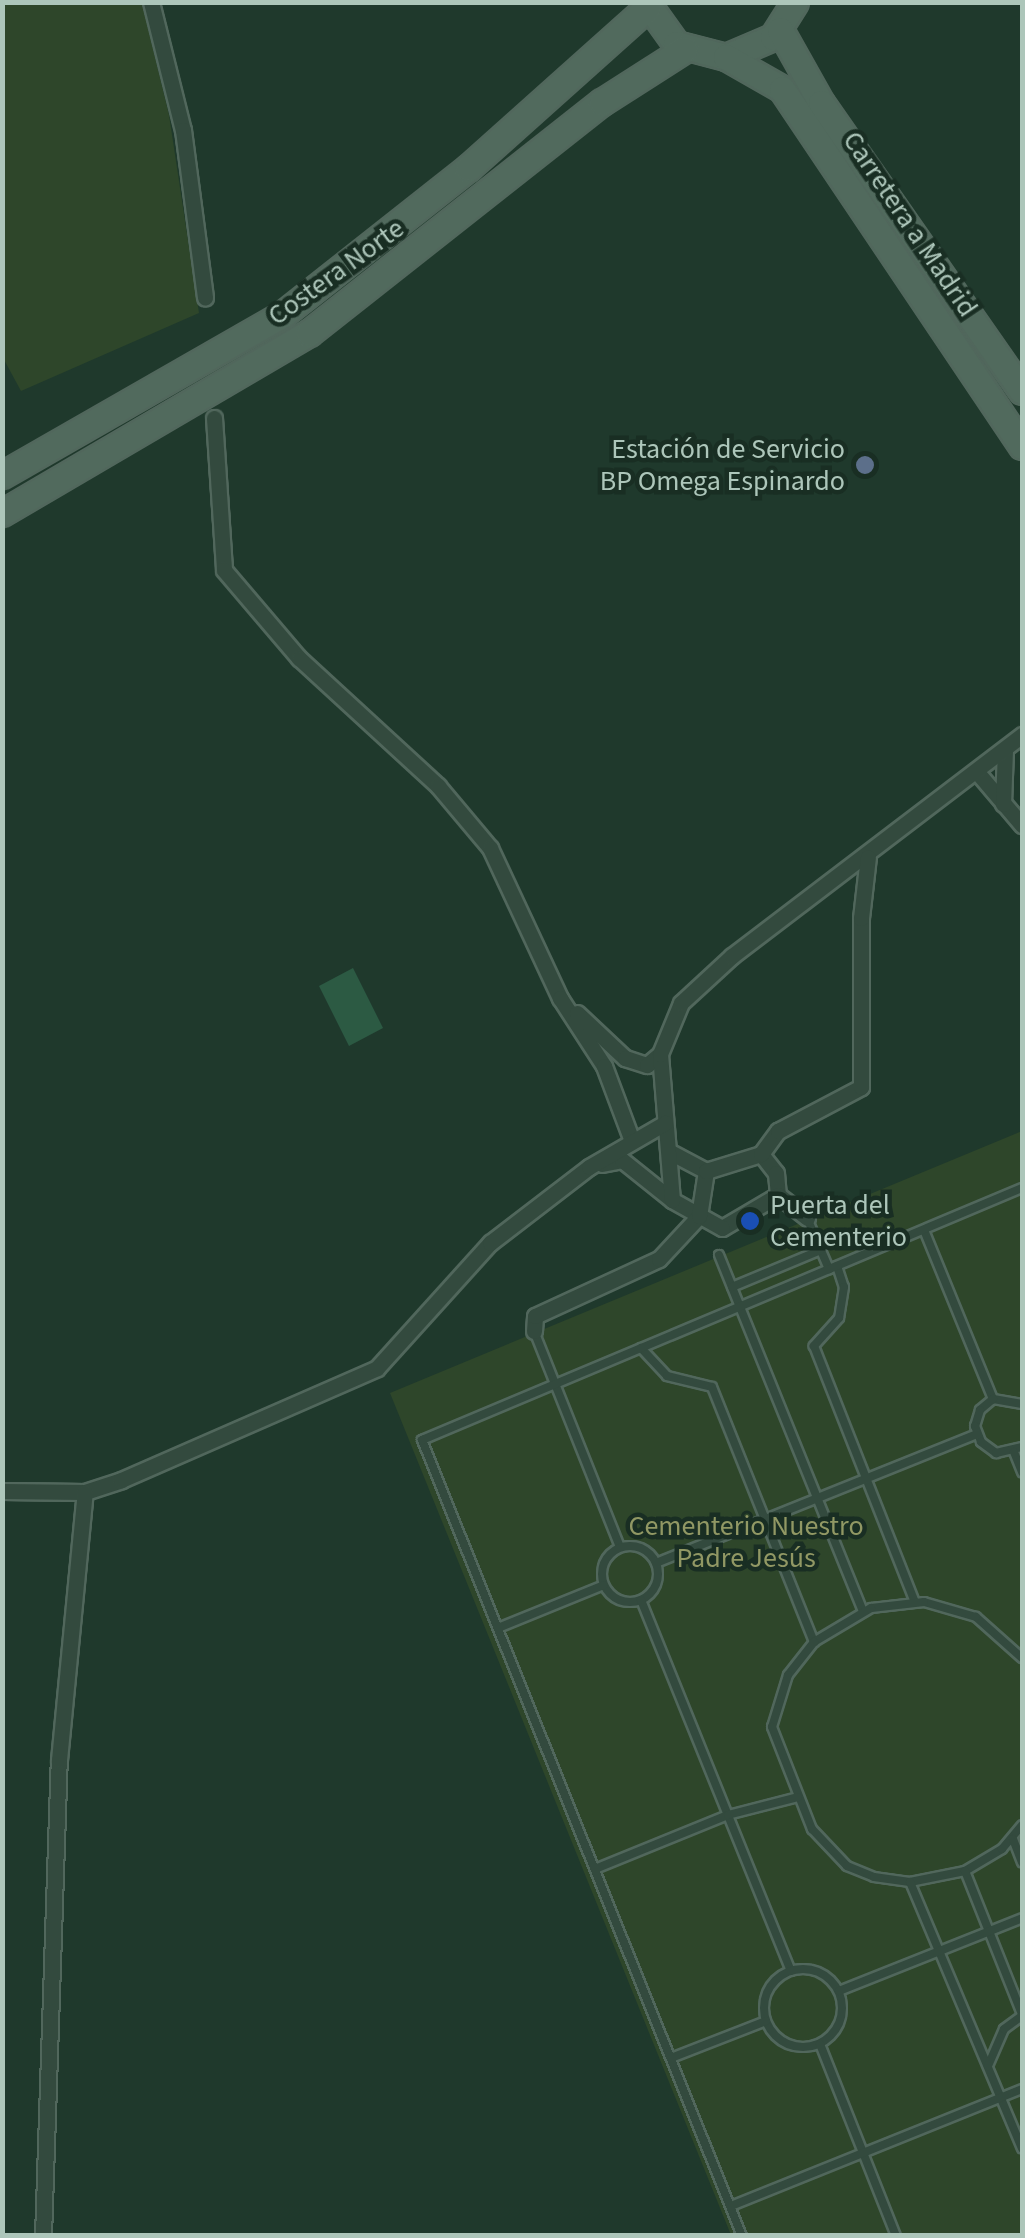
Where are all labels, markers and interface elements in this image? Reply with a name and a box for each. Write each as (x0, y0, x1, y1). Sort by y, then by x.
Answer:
street label: Carretera a Madrid (836, 125, 984, 323)
street label: Costera Norte (261, 211, 411, 333)
place label: Estación de Servicio BP Omega Espinardo (600, 432, 845, 498)
marker: Estación de Servicio BP Omega Espinardo (854, 454, 876, 476)
place label: Puerta del Cementerio (770, 1188, 907, 1254)
marker: Puerta del Cementerio (739, 1210, 761, 1232)
park label: Cementerio Nuestro Padre Jesús (628, 1509, 864, 1575)

